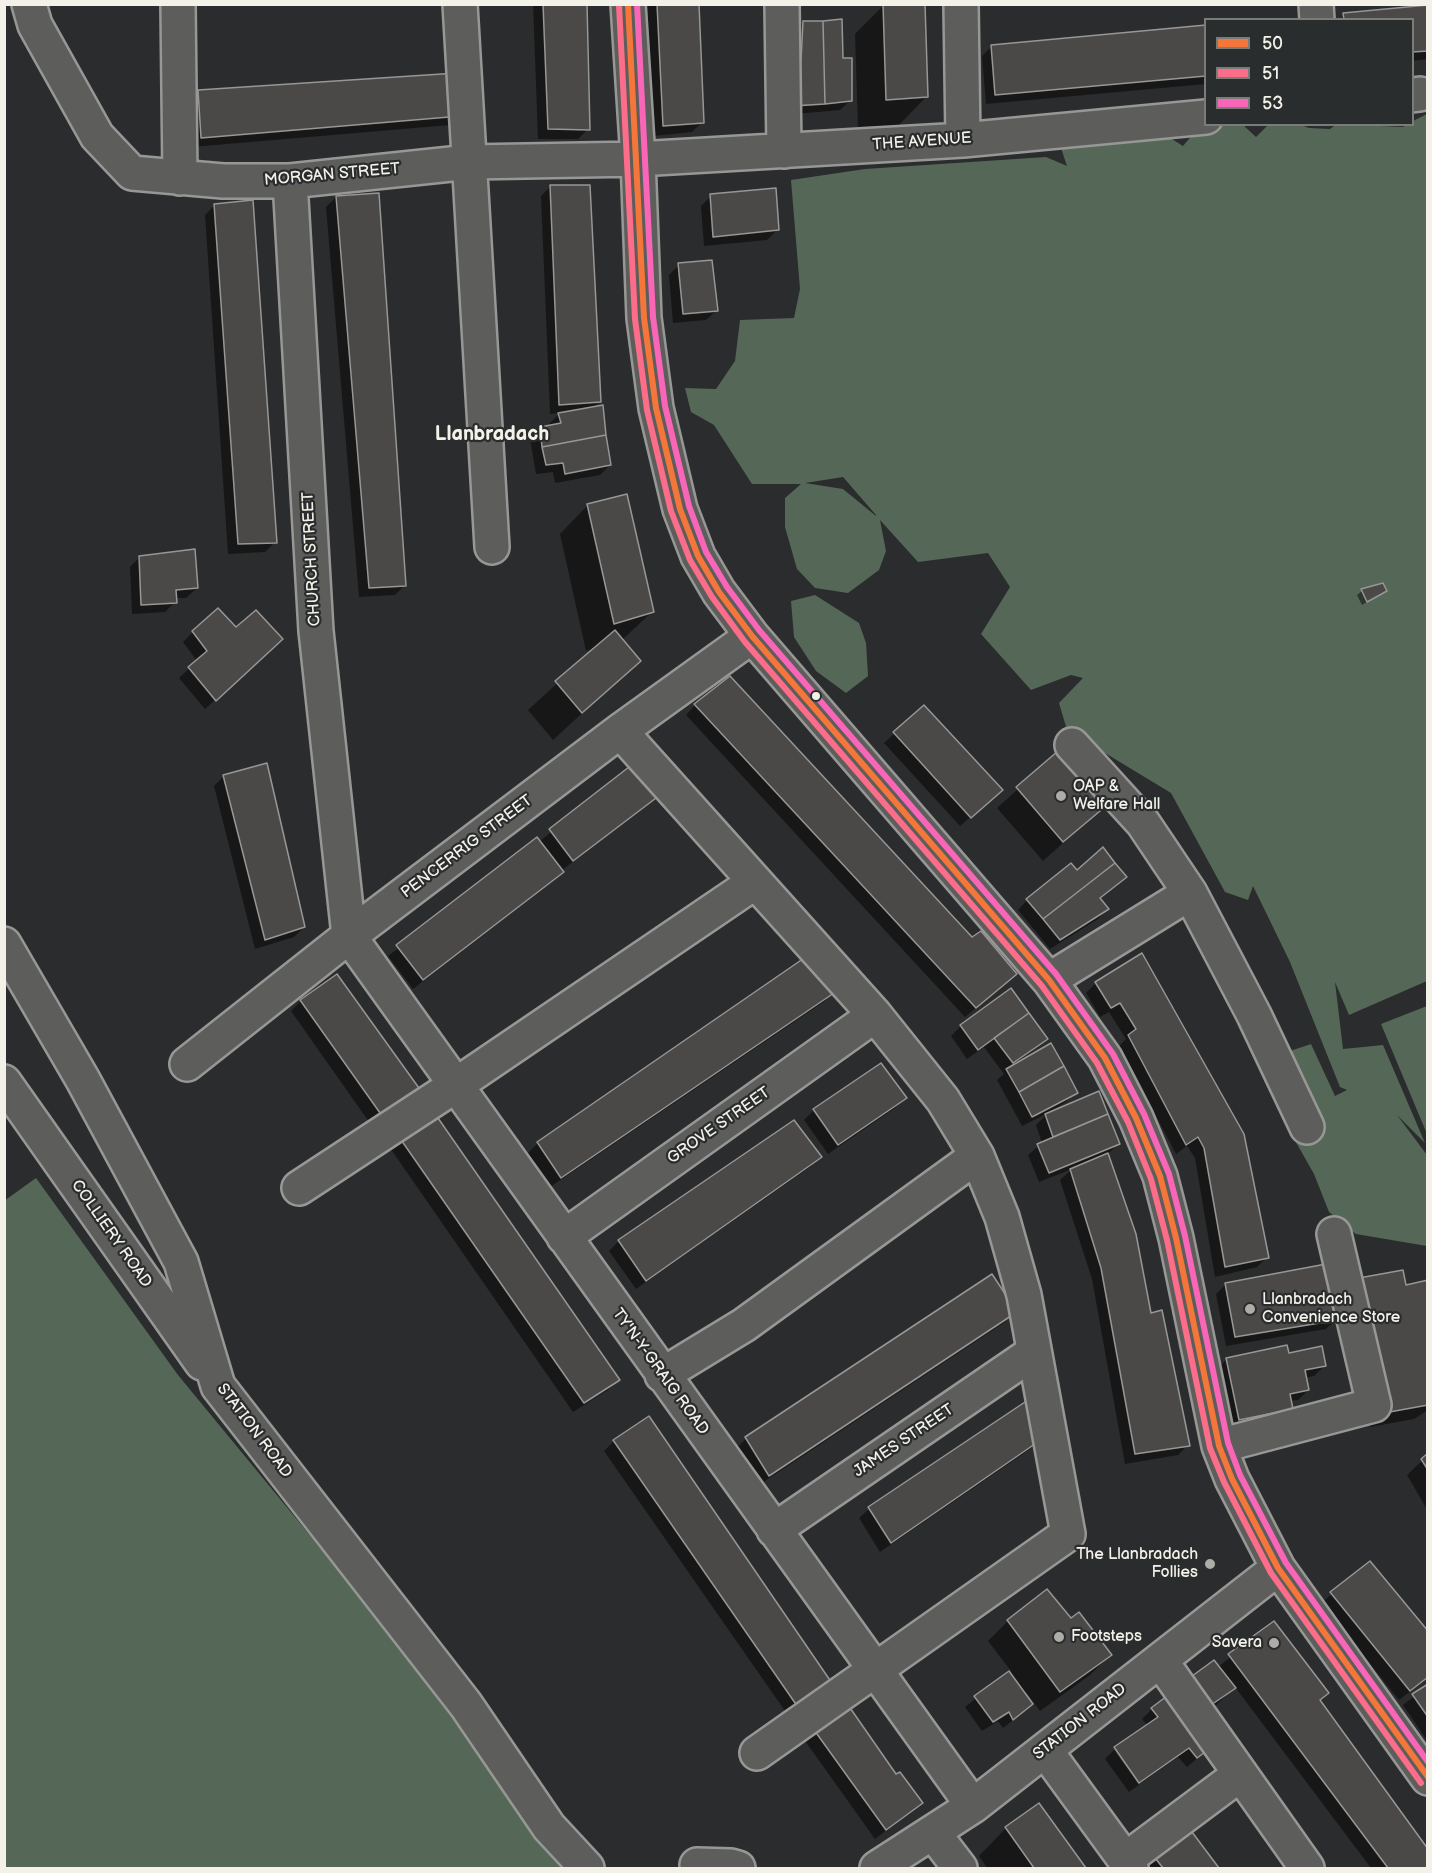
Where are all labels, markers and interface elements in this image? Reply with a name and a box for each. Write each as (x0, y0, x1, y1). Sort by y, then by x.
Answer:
legend (1204, 18, 1414, 126)
text: 50 (1262, 33, 1283, 54)
text: 51 (1262, 63, 1279, 84)
text: 53 (1262, 93, 1283, 114)
street label: THE AVENUE (872, 129, 972, 155)
street label: MORGAN STREET (263, 159, 401, 191)
district label: Llanbradach (435, 423, 549, 447)
street label: CHURCH STREET (299, 491, 325, 627)
unlabelled marker (810, 690, 822, 702)
place label: OAP & Welfare Hall (1073, 777, 1160, 815)
marker: OAP & Welfare Hall (1054, 789, 1068, 803)
street label: PENCERRIG STREET (397, 791, 537, 903)
street label: GROVE STREET (664, 1083, 774, 1169)
street label: COLLIERY ROAD (67, 1176, 155, 1292)
place label: Llanbradach Convenience Store (1262, 1290, 1400, 1328)
marker: Llanbradach Convenience Store (1243, 1302, 1257, 1316)
street label: TY'N-Y-GRAIG ROAD (608, 1305, 712, 1439)
street label: STATION ROAD (212, 1380, 296, 1482)
street label: JAMES STREET (850, 1400, 958, 1482)
place label: The Llanbradach Follies (1076, 1545, 1198, 1583)
marker: The Llanbradach Follies (1203, 1557, 1217, 1571)
place label: Footsteps (1071, 1627, 1142, 1647)
marker: Footsteps (1052, 1630, 1066, 1644)
place label: Savera (1212, 1633, 1262, 1653)
marker: Savera (1267, 1636, 1281, 1650)
street label: STATION ROAD (1030, 1680, 1130, 1764)

